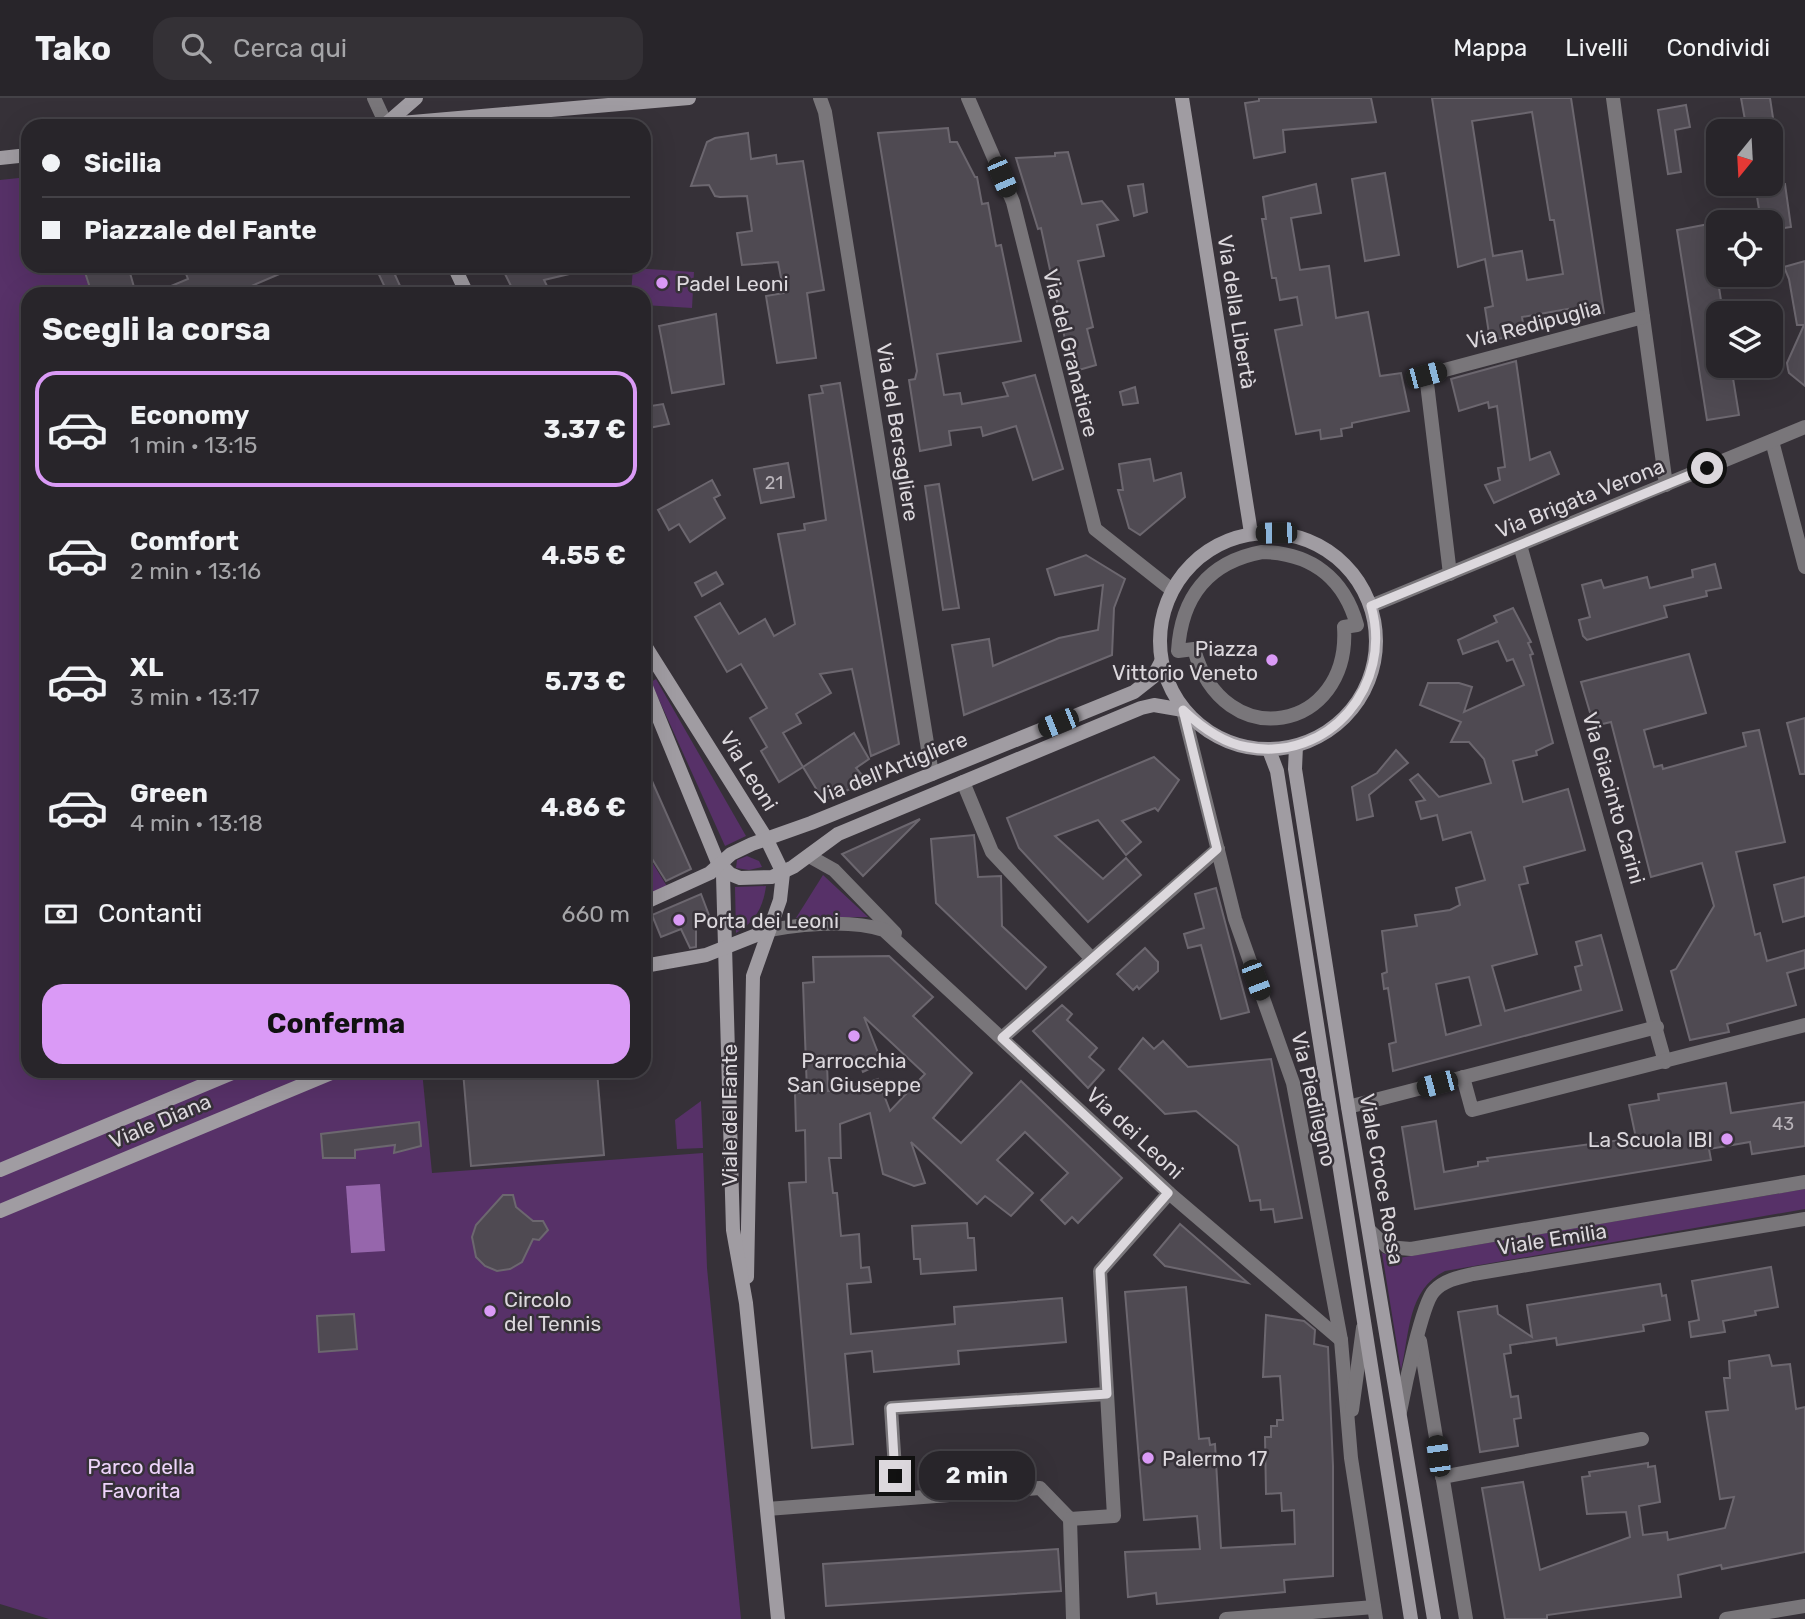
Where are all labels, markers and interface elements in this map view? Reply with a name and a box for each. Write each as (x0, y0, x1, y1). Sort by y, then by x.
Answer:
search box (153, 17, 643, 80)
text: Tako (35, 29, 111, 68)
icon: search (177, 29, 215, 67)
text: Cerca qui (233, 33, 347, 64)
text: Mappa (1453, 34, 1527, 62)
text: Livelli (1565, 34, 1628, 62)
text: Condividi (1666, 34, 1770, 62)
north arrow (1706, 119, 1783, 196)
map controls (1706, 119, 1783, 378)
text: Sicilia (84, 148, 162, 179)
car (985, 154, 1020, 200)
button: locate (1706, 210, 1783, 287)
text: Piazzale del Fante (84, 215, 317, 246)
street label: Via della Libertà (1212, 233, 1262, 391)
street label: Via del Granatiere (1038, 266, 1104, 440)
place label: Padel Leoni (676, 271, 789, 296)
marker: Padel Leoni (654, 275, 670, 291)
street label: Via Redipuglia (1464, 294, 1604, 354)
button: layers (1706, 301, 1783, 378)
text: Scegli la corsa (42, 310, 271, 348)
street label: Via del Bersagliere (872, 341, 924, 523)
car (1403, 359, 1450, 391)
icon: car (46, 398, 109, 461)
text: Economy (130, 400, 249, 431)
text: 3.37 € (544, 414, 626, 445)
text: 1 min · 13:15 (130, 431, 257, 459)
route start (1691, 452, 1723, 484)
street label: Via Brigata Verona (1492, 453, 1668, 543)
house number: 21 (765, 472, 783, 494)
car (1255, 522, 1298, 544)
icon: car (46, 524, 109, 587)
text: Comfort (130, 526, 239, 557)
text: 4.55 € (542, 540, 626, 571)
text: 2 min · 13:16 (130, 557, 261, 585)
place label: Piazza Vittorio Veneto (1112, 636, 1258, 685)
icon: car (46, 650, 109, 713)
text: XL (130, 652, 163, 683)
marker: Piazza Vittorio Veneto (1264, 652, 1280, 668)
text: 5.73 € (545, 666, 626, 697)
text: 3 min · 13:17 (130, 683, 259, 711)
car (1035, 705, 1082, 741)
street label: Via Giacinto Carini (1578, 709, 1650, 887)
street label: Via dell'Artigliere (811, 726, 971, 810)
street label: Via Leoni (715, 727, 783, 815)
icon: car (46, 776, 109, 839)
text: Green (130, 778, 208, 809)
text: 4.86 € (541, 792, 626, 823)
text: 4 min · 13:18 (130, 809, 263, 837)
icon: cash (42, 895, 80, 933)
text: Contanti (98, 898, 202, 929)
text: 660 m (562, 900, 630, 928)
place label: Porta dei Leoni (693, 908, 839, 933)
marker: Porta dei Leoni (671, 912, 687, 928)
car (1239, 957, 1274, 1003)
button: Conferma (42, 984, 630, 1064)
marker: Parrocchia San Giuseppe (846, 1028, 862, 1044)
street label: Via Piedilegno (1286, 1029, 1342, 1169)
street label: Viale del Fante (717, 1044, 742, 1186)
place label: Parrocchia San Giuseppe (787, 1048, 921, 1097)
car (1414, 1068, 1461, 1100)
street label: Via dei Leoni (1081, 1082, 1189, 1184)
street label: Viale Diana (105, 1088, 215, 1154)
street label: Viale Croce Rossa (1355, 1091, 1409, 1267)
house number: 43 (1772, 1113, 1794, 1135)
place label: La Scuola IBI (1588, 1127, 1713, 1152)
marker: La Scuola IBI (1719, 1131, 1735, 1147)
street label: Viale Emilia (1495, 1218, 1609, 1260)
place label: Circolo del Tennis (504, 1287, 601, 1336)
marker: Circolo del Tennis (482, 1303, 498, 1319)
car (1425, 1434, 1452, 1478)
place label: Palermo 17 (1162, 1446, 1268, 1471)
marker: Palermo 17 (1140, 1450, 1156, 1466)
callout: 2 min (920, 1452, 1035, 1500)
park label: Parco della Favorita (87, 1454, 195, 1503)
route end (879, 1460, 911, 1492)
text: 2 min (946, 1461, 1008, 1489)

